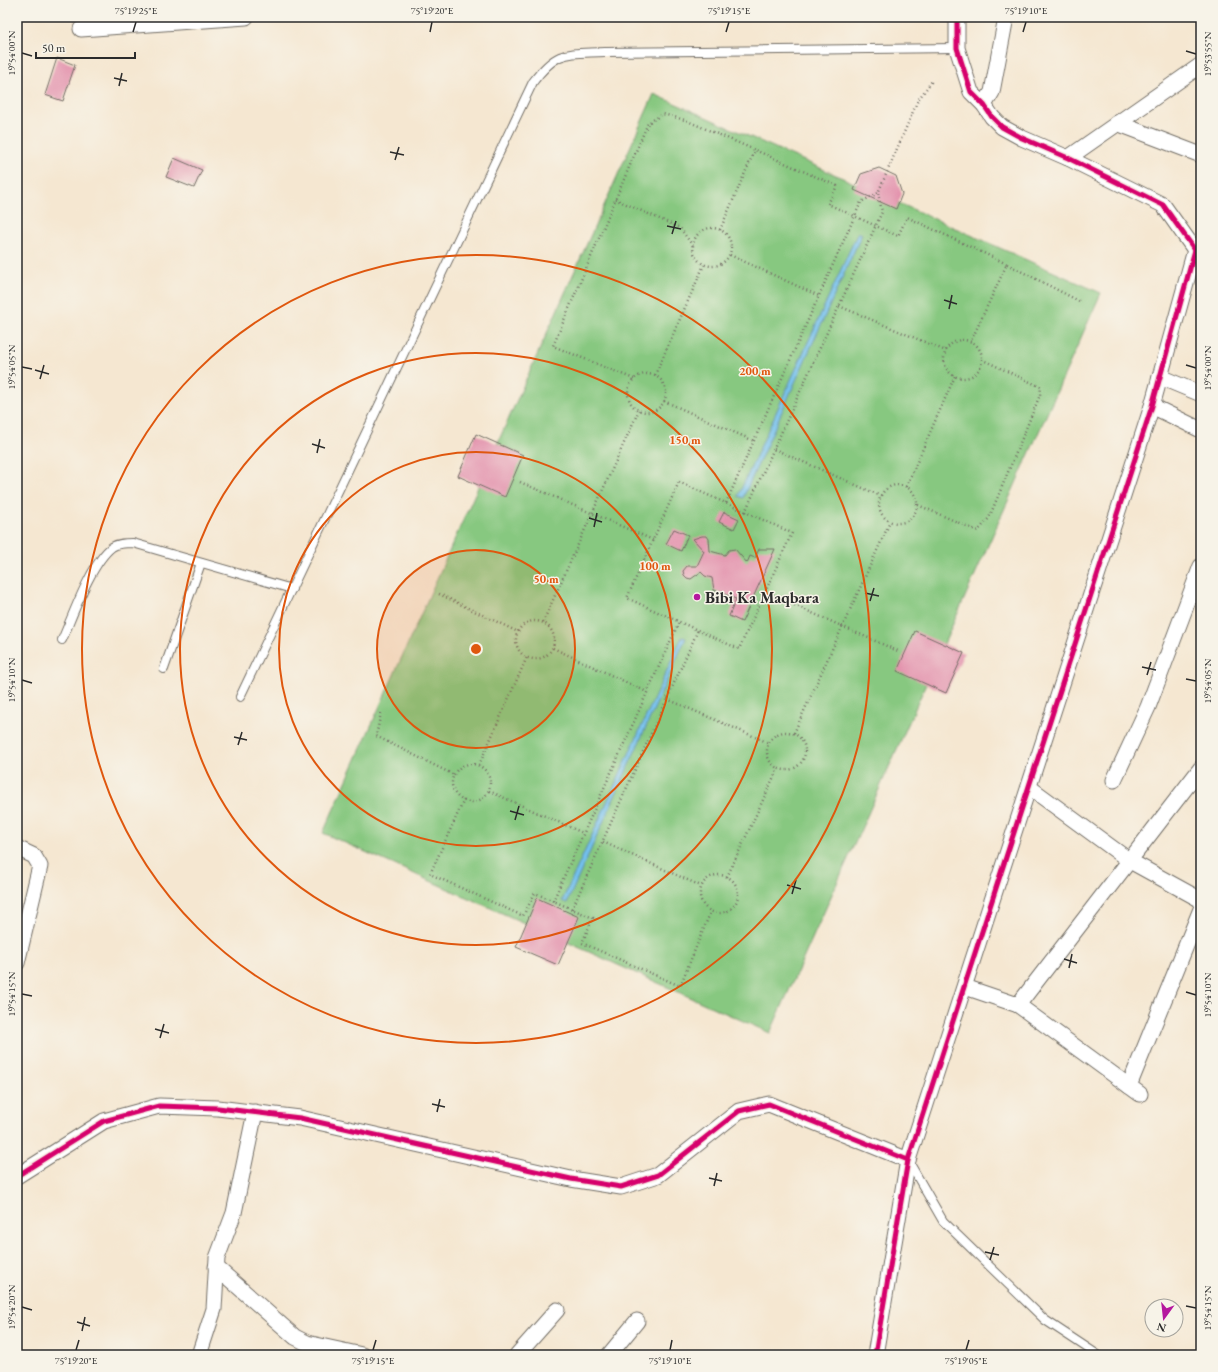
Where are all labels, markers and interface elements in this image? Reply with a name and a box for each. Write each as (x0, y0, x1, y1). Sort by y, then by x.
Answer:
text: 75°19'25"E (115, 4, 158, 17)
text: 75°19'20"E (411, 4, 454, 17)
text: 75°19'15"E (708, 4, 751, 17)
text: 75°19'10"E (1005, 4, 1048, 17)
text: 19°54'00"N (5, 30, 18, 75)
text: 19°53'55"N (1201, 31, 1214, 76)
scale bar (36, 34, 135, 60)
text: 50 m (42, 40, 66, 56)
text: 19°54'05"N (5, 344, 18, 389)
text: 19°54'00"N (1201, 345, 1214, 390)
text: 200 m (739, 363, 771, 379)
text: 150 m (669, 432, 701, 448)
text: 100 m (639, 558, 671, 574)
text: 50 m (533, 571, 559, 587)
place label: Bibi Ka Maqbara (705, 587, 820, 608)
marker: Bibi Ka Maqbara (692, 592, 702, 602)
centre of rings (469, 642, 483, 656)
text: 19°54'10"N (5, 657, 18, 702)
text: 19°54'05"N (1201, 658, 1214, 703)
text: 19°54'15"N (5, 971, 18, 1016)
text: 19°54'10"N (1201, 972, 1214, 1017)
text: 19°54'20"N (5, 1284, 18, 1329)
text: 19°54'15"N (1201, 1285, 1214, 1330)
north arrow (1144, 1298, 1184, 1338)
text: N (1155, 1320, 1168, 1336)
text: 75°19'20"E (55, 1354, 98, 1367)
text: 75°19'15"E (352, 1354, 395, 1367)
text: 75°19'10"E (649, 1354, 692, 1367)
text: 75°19'05"E (945, 1354, 988, 1367)

